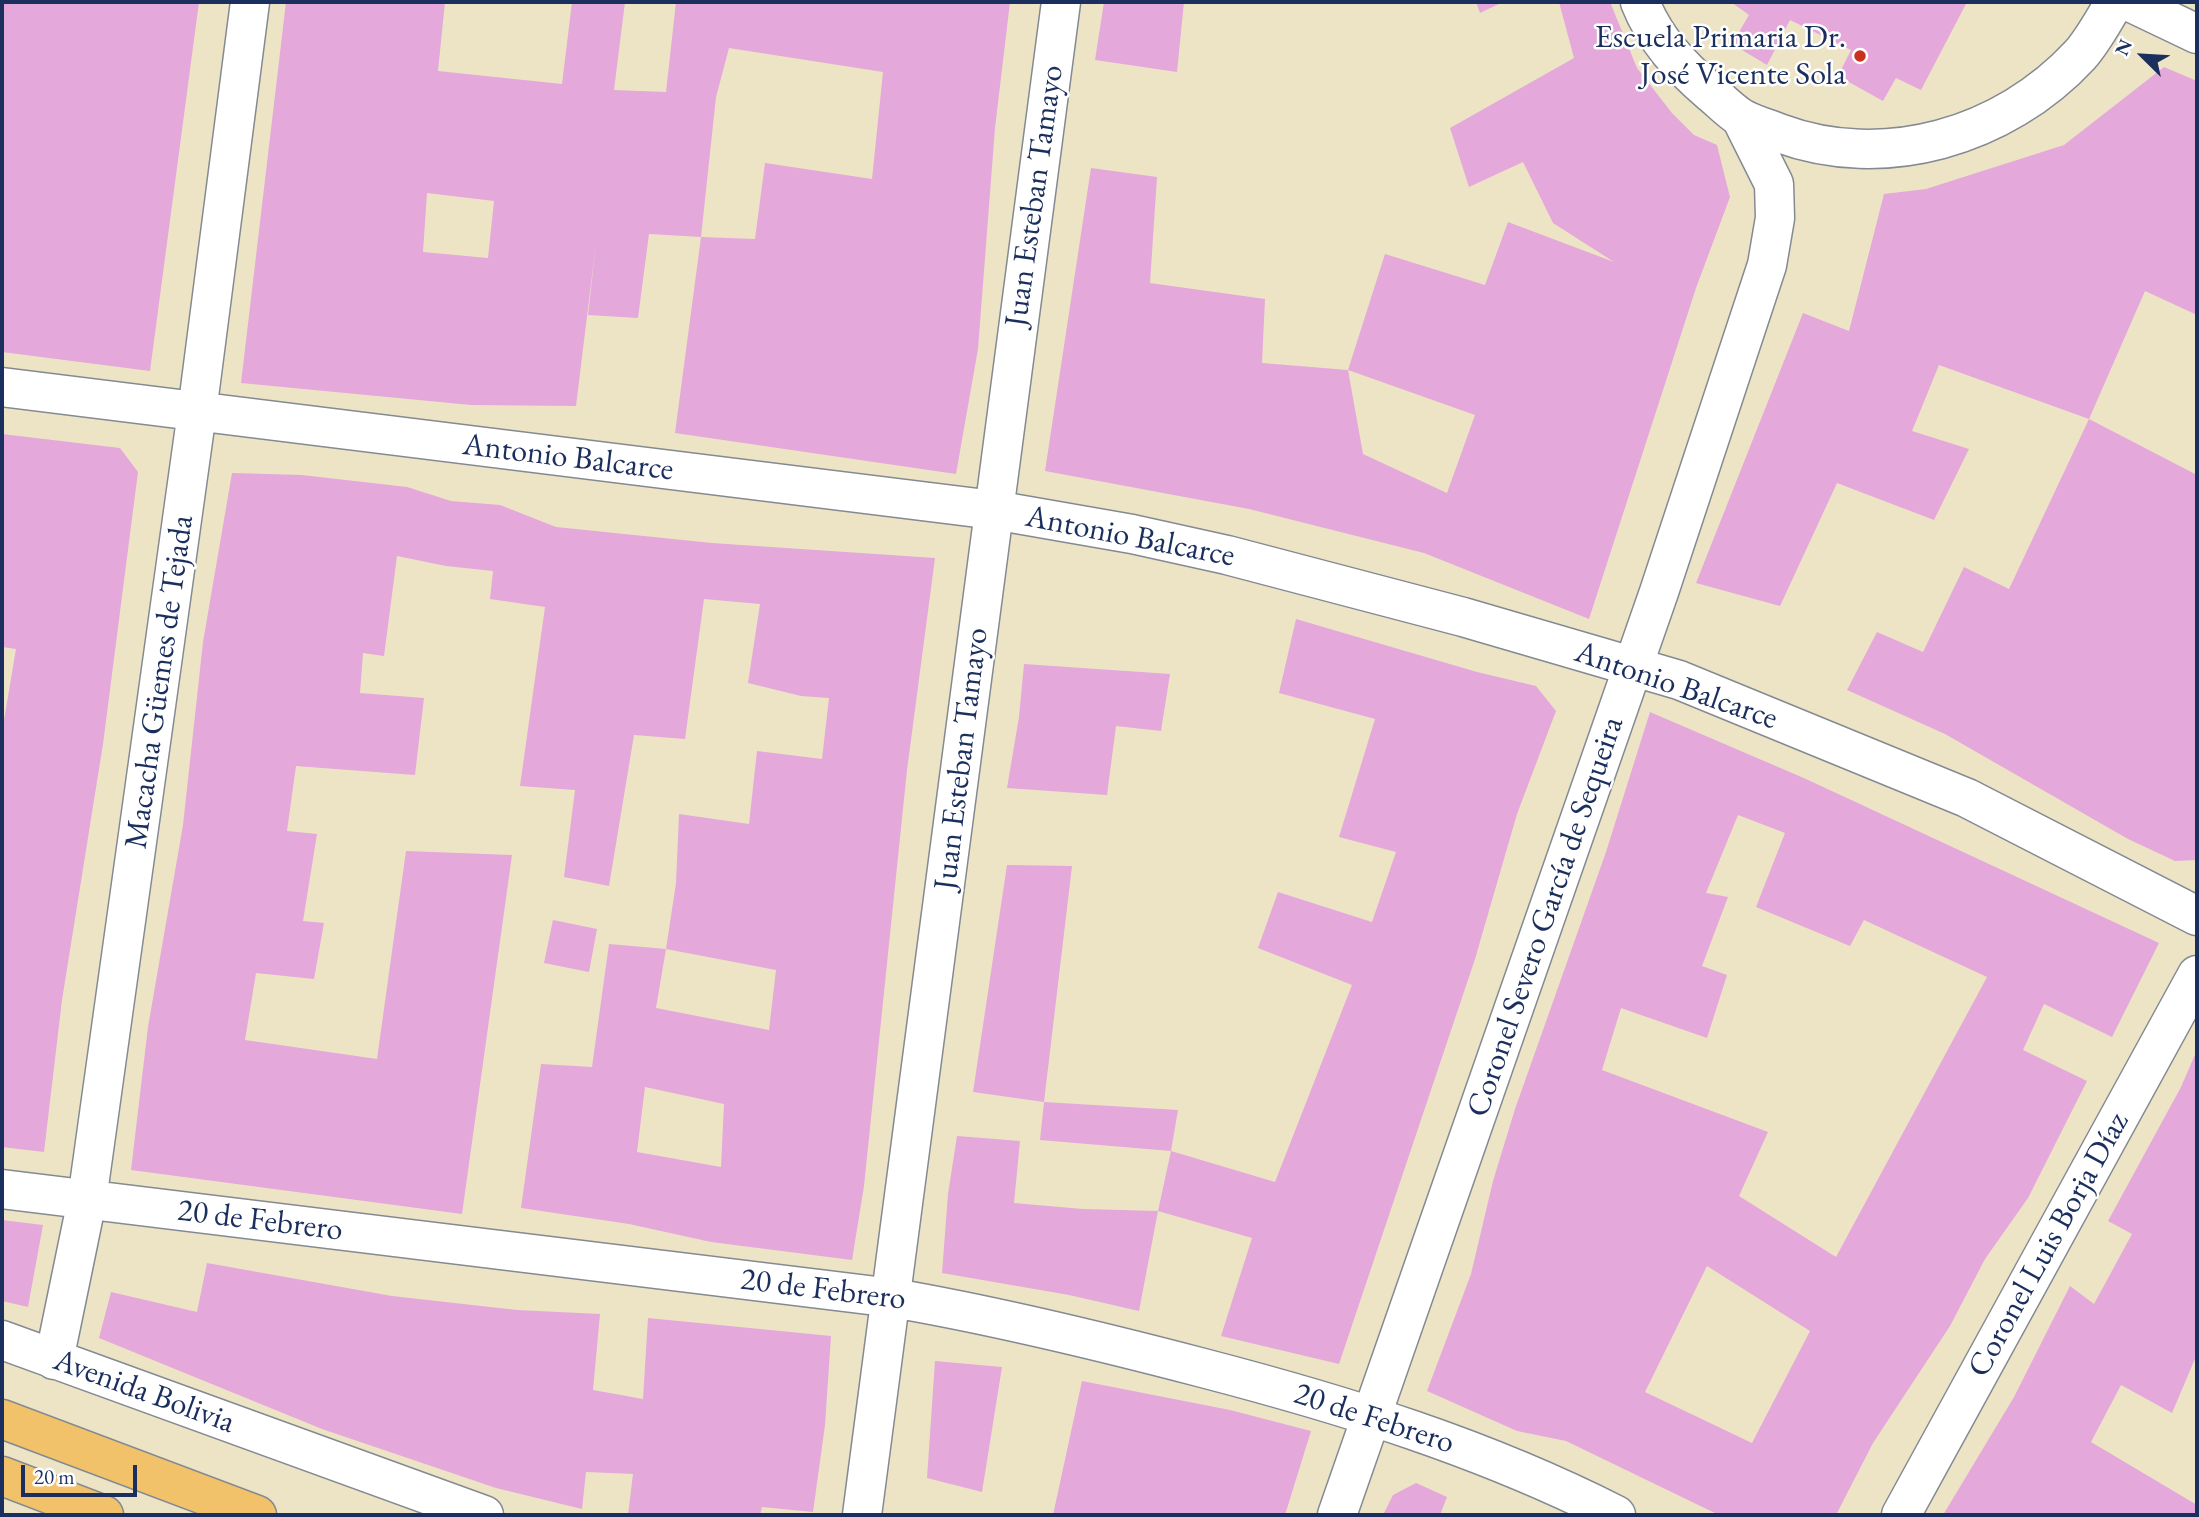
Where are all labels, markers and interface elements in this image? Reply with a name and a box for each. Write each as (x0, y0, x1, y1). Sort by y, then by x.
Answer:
place label: Escuela Primaria Dr. José Vicente Sola (1595, 19, 1846, 94)
north arrow (2108, 21, 2178, 91)
text: N (2109, 35, 2138, 59)
marker: Escuela Primaria Dr. José Vicente Sola (1852, 48, 1868, 64)
street label: Juan Esteban Tamayo (998, 63, 1072, 329)
street label: Antonio Balcarce (460, 426, 676, 490)
street label: Antonio Balcarce (1022, 498, 1238, 576)
street label: Macacha Güemes de Tejada (118, 513, 202, 851)
street label: Juan Esteban Tamayo (927, 626, 997, 892)
street label: Antonio Balcarce (1570, 633, 1782, 739)
street label: Coronel Severo García de Sequeira (1459, 712, 1633, 1122)
street label: Coronel Luis Borja Díaz (1960, 1106, 2138, 1384)
street label: 20 de Febrero (175, 1192, 345, 1250)
street label: 20 de Febrero (738, 1261, 908, 1319)
street label: Avenida Bolivia (48, 1341, 240, 1443)
street label: 20 de Febrero (1289, 1375, 1459, 1463)
scale bar (24, 1450, 140, 1494)
text: 20 m (34, 1463, 75, 1490)

